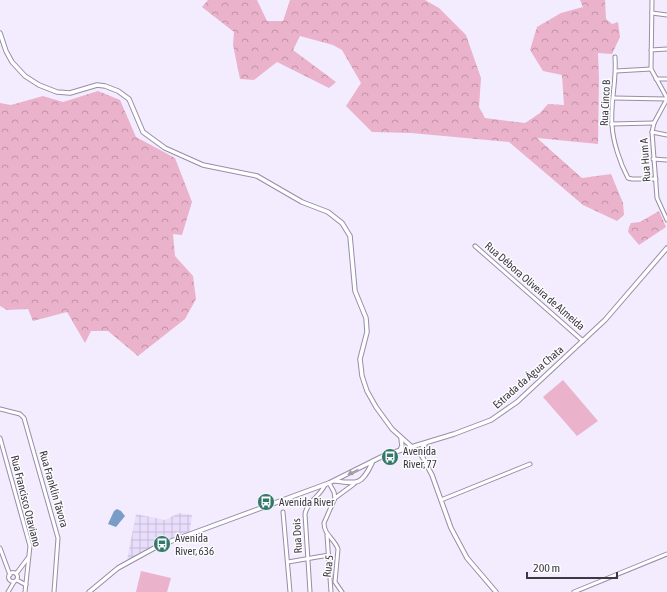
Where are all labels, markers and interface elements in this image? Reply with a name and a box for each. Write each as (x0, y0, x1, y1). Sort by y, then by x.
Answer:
street label: Rua Cinco B (598, 79, 612, 126)
street label: Rua Hum A (637, 137, 653, 182)
street label: Rua Débora Oliveira de Almeida (483, 240, 587, 332)
street label: Estrada da Água Chata (490, 343, 566, 411)
place label: Avenida River, 77 (403, 445, 437, 470)
bus stop icon: Avenida River, 77 (380, 447, 400, 467)
street label: Rua Franklin Távora (37, 449, 71, 529)
street label: Rua Francisco Otaviano (9, 454, 43, 548)
one-way arrow (348, 469, 359, 475)
bus stop icon: Avenida River (256, 492, 276, 512)
place label: Avenida River (279, 496, 335, 508)
street label: Rua Dois (290, 518, 304, 554)
place label: Avenida River, 636 (175, 532, 214, 557)
bus stop icon: Avenida River, 636 (152, 534, 172, 554)
street label: Rua 5 (321, 554, 335, 578)
scale bar (527, 554, 617, 580)
text: 200 m (533, 561, 560, 575)

